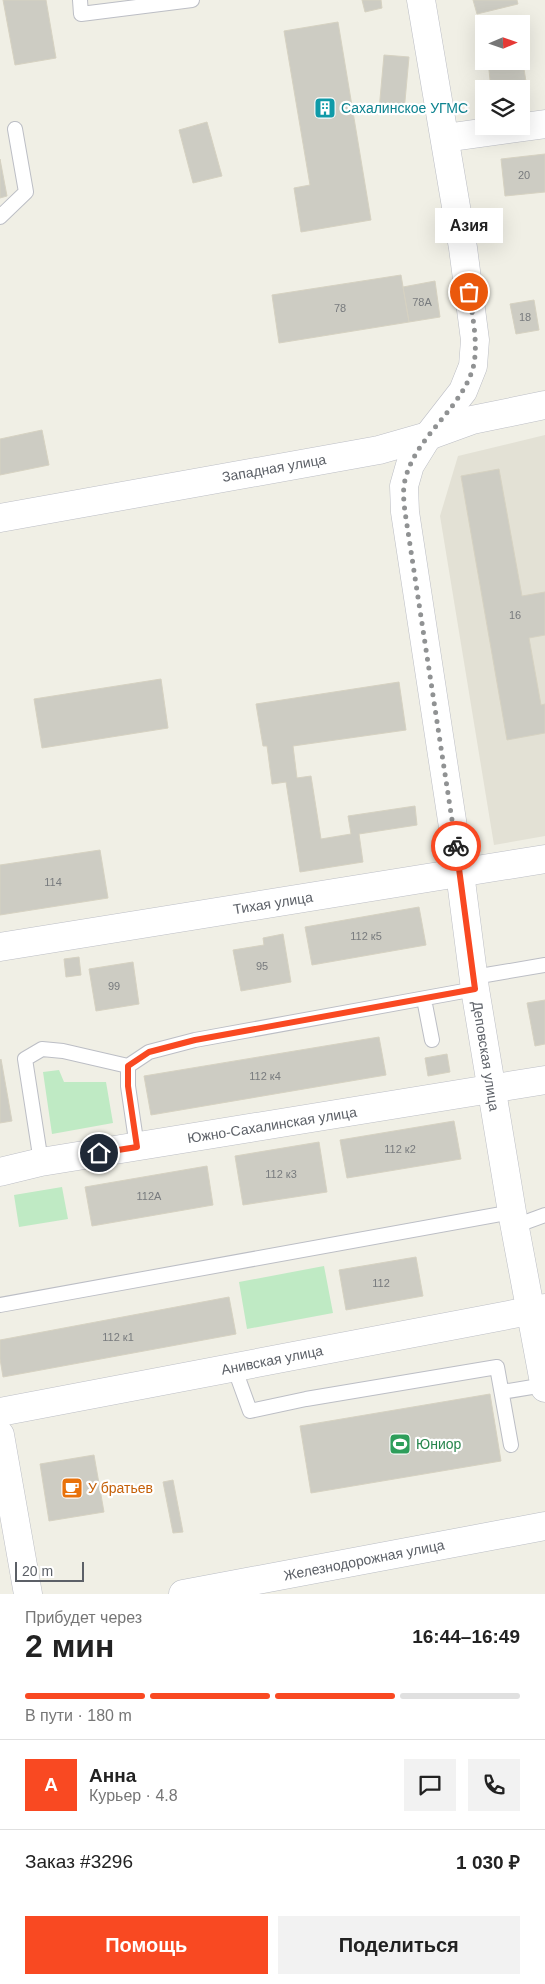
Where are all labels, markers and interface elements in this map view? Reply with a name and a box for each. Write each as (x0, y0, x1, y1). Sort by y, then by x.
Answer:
north arrow (475, 15, 530, 70)
map controls (475, 15, 530, 135)
button: layers (475, 80, 530, 135)
building icon: Сахалинское УГМС (313, 96, 337, 120)
place label: Сахалинское УГМС (341, 100, 468, 116)
house number: 20 (518, 169, 530, 181)
callout: Азия (435, 207, 503, 242)
text: Азия (450, 217, 488, 234)
pin (448, 271, 490, 313)
icon: bag (455, 278, 483, 306)
house number: 78А (412, 296, 432, 308)
house number: 78 (334, 302, 346, 314)
house number: 18 (519, 311, 531, 323)
street label: Западная улица (221, 451, 327, 485)
house number: 16 (509, 609, 521, 621)
courier (431, 821, 481, 871)
icon: bike (442, 832, 470, 860)
house number: 114 (44, 876, 62, 888)
street label: Тихая улица (232, 889, 314, 917)
house number: 112 к5 (350, 930, 382, 942)
house number: 95 (256, 960, 268, 972)
house number: 99 (108, 980, 120, 992)
street label: Деповская улица (469, 1000, 503, 1112)
house number: 112 к4 (249, 1070, 281, 1082)
street label: Южно-Сахалинская улица (186, 1104, 358, 1146)
pin (78, 1132, 120, 1174)
icon: home (85, 1139, 113, 1167)
house number: 112 к2 (384, 1143, 416, 1155)
house number: 112 к3 (265, 1168, 297, 1180)
house number: 112А (137, 1190, 162, 1202)
house number: 112 (372, 1277, 390, 1289)
house number: 112 к1 (102, 1331, 134, 1343)
street label: Анивская улица (220, 1342, 324, 1378)
sports icon: Юниор (388, 1432, 412, 1456)
place label: Юниор (416, 1436, 461, 1452)
cafe icon: У братьев (60, 1476, 84, 1500)
place label: У братьев (88, 1480, 153, 1496)
street label: Железнодорожная улица (282, 1537, 446, 1583)
scale bar (15, 1559, 84, 1582)
text: 20 m (22, 1563, 53, 1579)
text: Прибудет через (25, 1609, 142, 1626)
text: 16:44–16:49 (412, 1626, 520, 1647)
text: 2 мин (25, 1628, 114, 1664)
text: В пути · 180 m (25, 1707, 132, 1724)
button: chat (404, 1759, 456, 1811)
button: phone (468, 1759, 520, 1811)
text: Анна (89, 1765, 136, 1786)
text: А (44, 1774, 58, 1795)
text: Курьер · 4.8 (89, 1787, 178, 1804)
text: Заказ #3296 (25, 1851, 133, 1872)
text: 1 030 ₽ (456, 1852, 520, 1873)
button: Помощь (25, 1916, 268, 1974)
button: Поделиться (278, 1916, 520, 1974)

